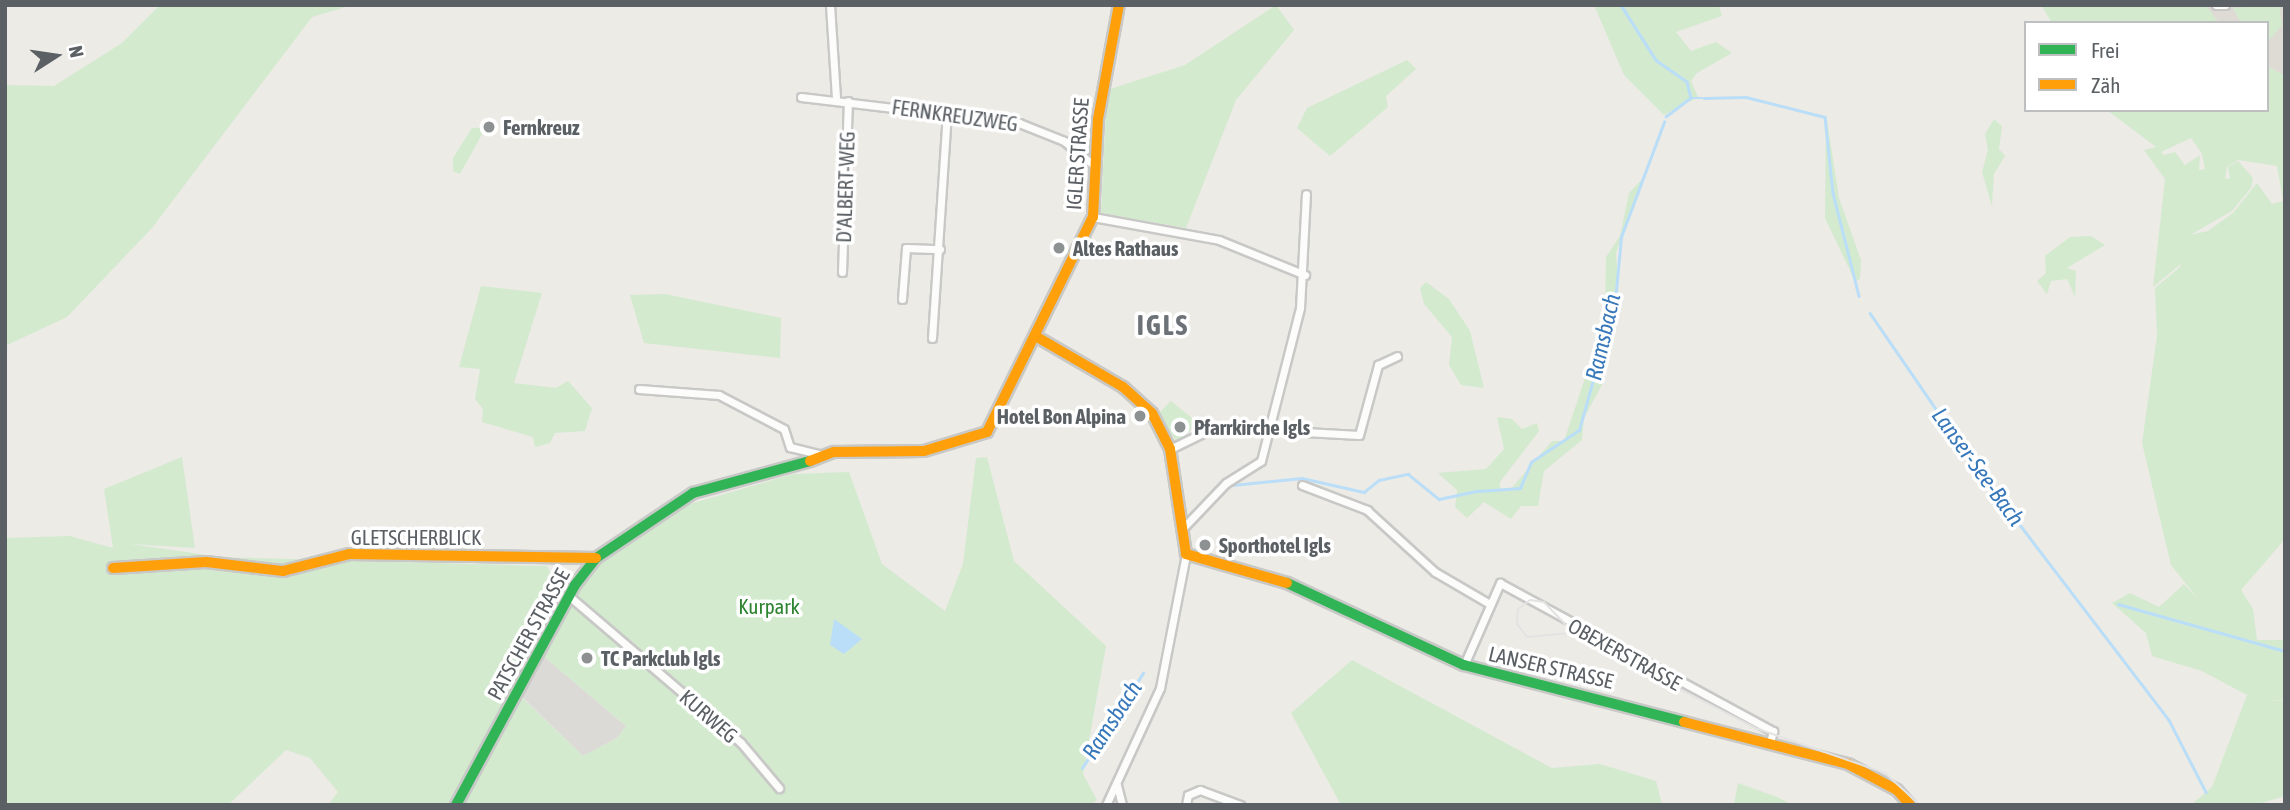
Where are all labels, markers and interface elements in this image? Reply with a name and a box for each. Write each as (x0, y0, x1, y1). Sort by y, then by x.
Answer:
north arrow (21, 21, 91, 91)
legend (2024, 21, 2269, 112)
text: Frei (2091, 38, 2120, 62)
text: N (65, 44, 88, 59)
text: Zäh (2091, 73, 2120, 97)
street label: FERNKREUZWEG (890, 94, 1020, 136)
street label: IGLER STRASSE (1061, 97, 1093, 211)
place label: Fernkreuz (503, 114, 580, 140)
marker: Fernkreuz (481, 119, 497, 135)
street label: D'ALBERT-WEG (830, 131, 860, 243)
place label: Altes Rathaus (1073, 235, 1178, 261)
marker: Altes Rathaus (1051, 240, 1067, 256)
water label: Ramsbach (1580, 291, 1626, 383)
district label: IGLS (1137, 308, 1189, 342)
place label: Hotel Bon Alpina (997, 403, 1126, 429)
water label: Lanser-See-Bach (1926, 403, 2030, 531)
marker: Hotel Bon Alpina (1132, 408, 1148, 424)
place label: Pfarrkirche Igls (1194, 414, 1310, 440)
marker: Pfarrkirche Igls (1172, 419, 1188, 435)
street label: GLETSCHERBLICK (351, 524, 481, 550)
place label: Sporthotel Igls (1219, 532, 1331, 558)
marker: Sporthotel Igls (1197, 537, 1213, 553)
street label: PATSCHER STRASSE (482, 564, 574, 704)
park label: Kurpark (738, 593, 800, 619)
street label: OBEXERSTRASSE (1564, 613, 1686, 695)
street label: LANSER STRASSE (1486, 640, 1616, 694)
place label: TC Parkclub Igls (601, 645, 720, 671)
marker: TC Parkclub Igls (579, 650, 595, 666)
water label: Ramsbach (1076, 676, 1148, 764)
street label: KURWEG (675, 684, 743, 748)

